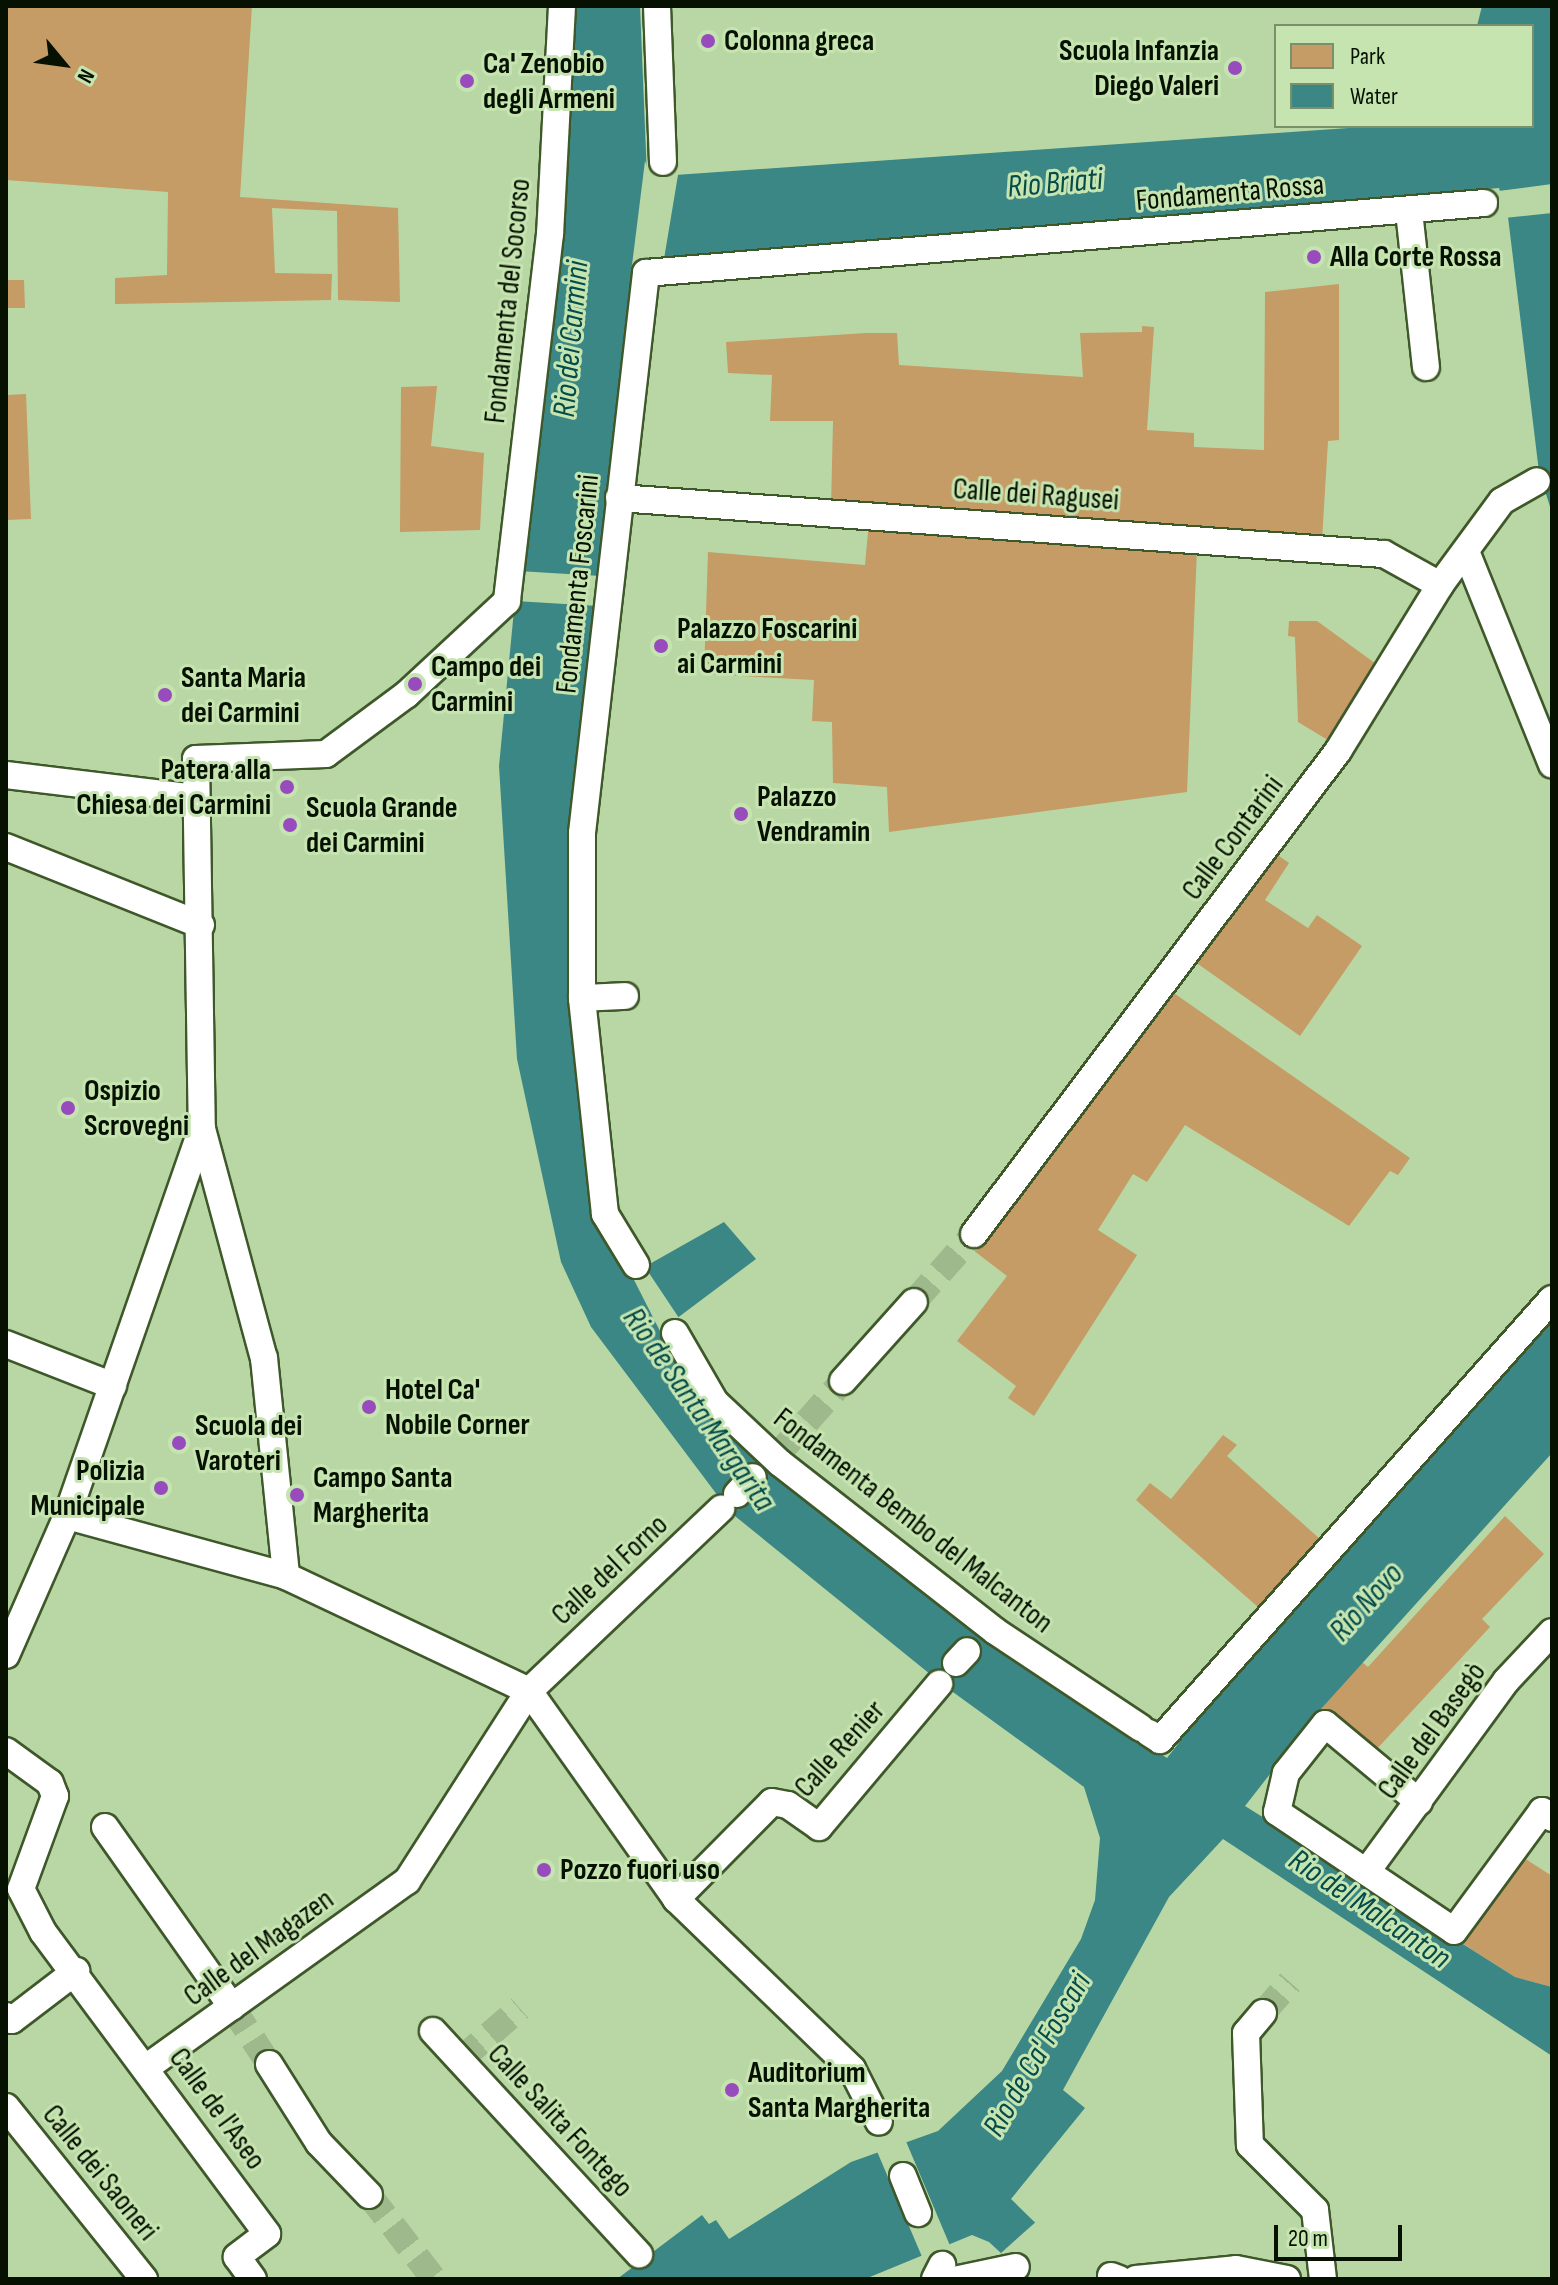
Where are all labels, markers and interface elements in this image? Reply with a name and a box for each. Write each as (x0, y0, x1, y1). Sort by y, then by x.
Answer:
place label: Colonna greca (724, 23, 874, 59)
north arrow (24, 24, 104, 104)
legend (1274, 24, 1534, 128)
marker: Colonna greca (699, 32, 717, 50)
place label: Scuola Infanzia Diego Valeri (1059, 33, 1219, 104)
text: Park (1350, 42, 1385, 71)
place label: Ca' Zenobio degli Armeni (483, 46, 615, 116)
marker: Scuola Infanzia Diego Valeri (1226, 59, 1244, 77)
text: N (71, 64, 100, 88)
marker: Ca' Zenobio degli Armeni (458, 72, 476, 90)
text: Water (1350, 82, 1398, 111)
water label: Rio Briati (1006, 161, 1104, 207)
street label: Fondamenta Rossa (1135, 167, 1325, 219)
street label: Fondamenta del Socorso (477, 177, 539, 425)
place label: Alla Corte Rossa (1330, 239, 1501, 275)
marker: Alla Corte Rossa (1305, 248, 1323, 266)
water label: Rio dei Carmini (546, 259, 598, 419)
street label: Calle dei Ragusei (952, 471, 1120, 519)
street label: Fondamenta Foscarini (549, 473, 607, 695)
place label: Palazzo Foscarini ai Carmini (677, 611, 857, 682)
marker: Palazzo Foscarini ai Carmini (652, 637, 670, 655)
place label: Campo dei Carmini (431, 649, 541, 720)
place label: Santa Maria dei Carmini (181, 660, 306, 730)
marker: Campo dei Carmini (406, 675, 424, 693)
marker: Santa Maria dei Carmini (156, 686, 174, 704)
place label: Patera alla Chiesa dei Carmini (76, 752, 271, 822)
street label: Calle Contarini (1175, 769, 1291, 907)
marker: Patera alla Chiesa dei Carmini (278, 778, 296, 796)
place label: Palazzo Vendramin (757, 779, 870, 850)
place label: Scuola Grande dei Carmini (306, 790, 458, 860)
marker: Palazzo Vendramin (732, 805, 750, 823)
marker: Scuola Grande dei Carmini (281, 816, 299, 834)
place label: Ospizio Scrovegni (84, 1073, 189, 1144)
marker: Ospizio Scrovegni (59, 1099, 77, 1117)
water label: Rio de Santa Margarita (614, 1301, 782, 1519)
place label: Hotel Ca' Nobile Corner (385, 1372, 530, 1442)
marker: Hotel Ca' Nobile Corner (360, 1398, 378, 1416)
street label: Fondamenta Bembo del Malcanton (766, 1401, 1060, 1641)
place label: Scuola dei Varoteri (195, 1408, 302, 1478)
marker: Scuola dei Varoteri (170, 1434, 188, 1452)
place label: Polizia Municipale (31, 1453, 145, 1524)
place label: Campo Santa Margherita (313, 1460, 452, 1530)
marker: Polizia Municipale (152, 1479, 170, 1497)
marker: Campo Santa Margherita (288, 1486, 306, 1504)
street label: Calle del Forno (544, 1507, 676, 1633)
water label: Rio Novo (1322, 1556, 1412, 1650)
street label: Calle del Basegò (1370, 1655, 1494, 1807)
street label: Calle Renier (787, 1693, 893, 1805)
water label: Rio del Malcanton (1281, 1842, 1457, 1978)
place label: Pozzo fuori uso (560, 1852, 720, 1888)
marker: Pozzo fuori uso (535, 1861, 553, 1879)
street label: Calle del Magazen (177, 1882, 341, 2014)
water label: Rio de Ca' Foscari (976, 1966, 1100, 2144)
street label: Calle Salita Fontego (480, 2037, 640, 2205)
street label: Calle de l'Aseo (161, 2041, 273, 2177)
place label: Auditorium Santa Margherita (748, 2055, 930, 2126)
marker: Auditorium Santa Margherita (723, 2081, 741, 2099)
street label: Calle dei Saoneri (34, 2098, 166, 2248)
scale bar (1278, 2209, 1406, 2259)
text: 20 m (1288, 2224, 1328, 2253)

